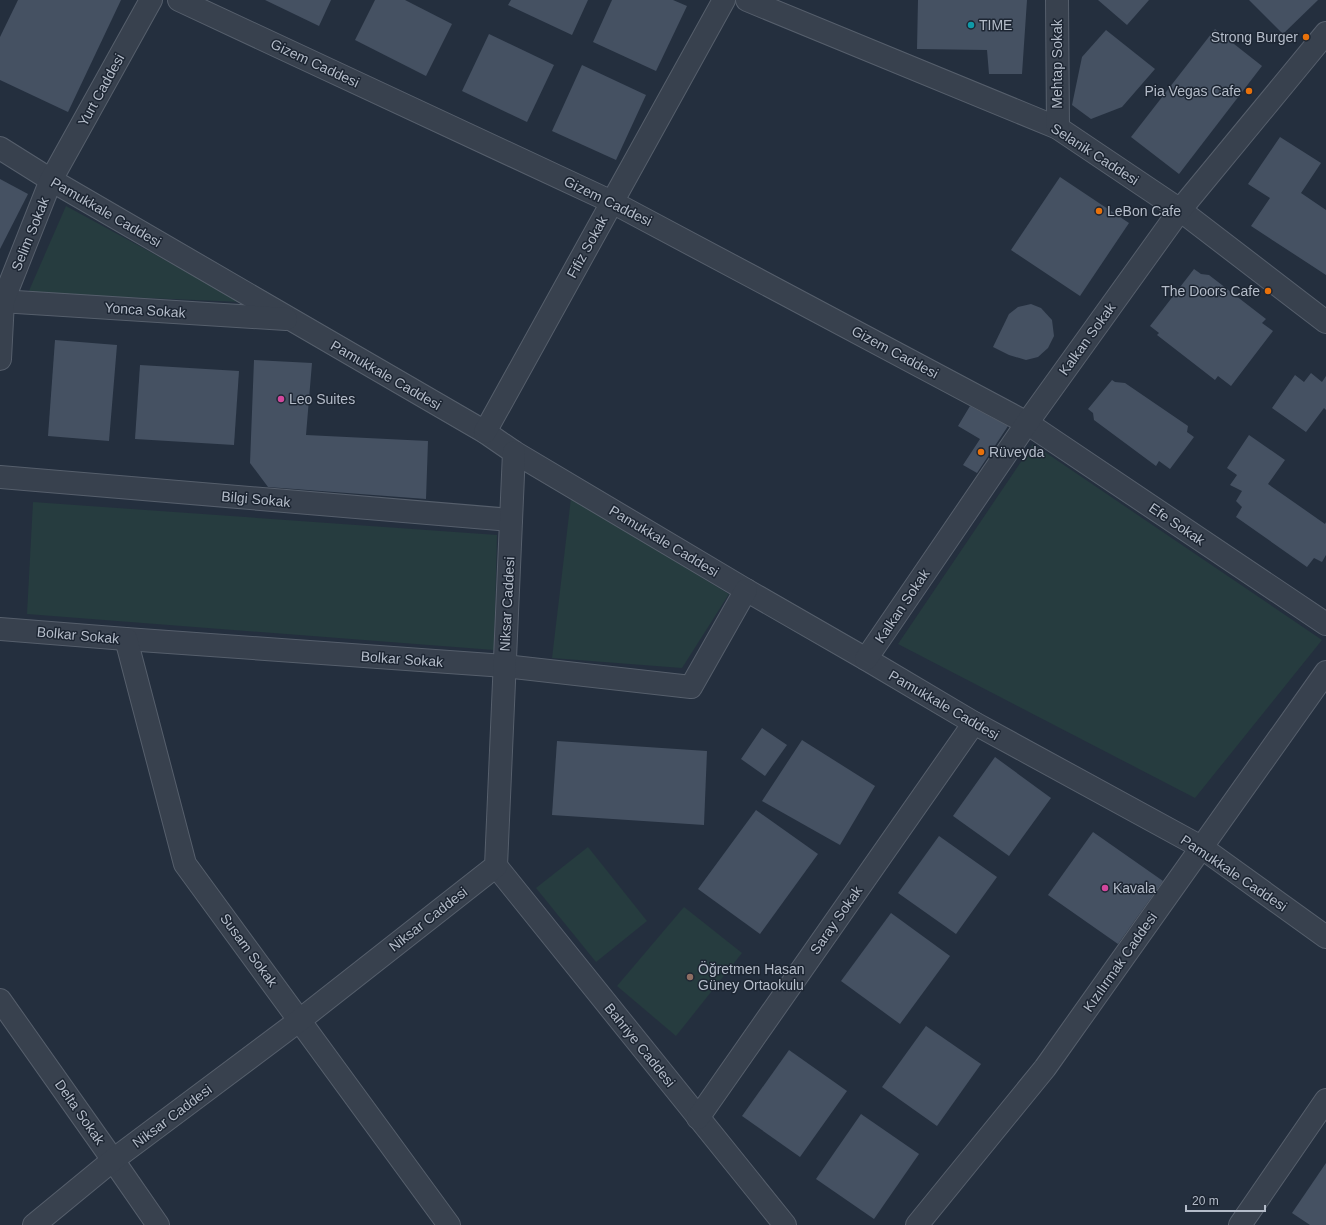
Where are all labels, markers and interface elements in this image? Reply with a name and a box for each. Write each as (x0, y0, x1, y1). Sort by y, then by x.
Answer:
place label: TIME (979, 17, 1012, 33)
street label: Mehtap Sokak (1049, 18, 1065, 109)
marker: TIME (966, 20, 976, 30)
place label: Strong Burger (1211, 29, 1298, 45)
marker: Strong Burger (1301, 32, 1311, 42)
street label: Gizem Caddesi (268, 36, 362, 90)
street label: Yurt Caddesi (75, 51, 127, 129)
place label: Pia Vegas Cafe (1144, 83, 1241, 99)
marker: Pia Vegas Cafe (1244, 86, 1254, 96)
street label: Selanik Caddesi (1048, 120, 1142, 188)
street label: Gizem Caddesi (561, 173, 655, 229)
street label: Pamukkale Caddesi (48, 174, 164, 250)
street label: Selim Sokak (8, 194, 52, 273)
place label: LeBon Cafe (1107, 203, 1181, 219)
marker: LeBon Cafe (1094, 206, 1104, 216)
street label: Fifiz Sokak (563, 212, 611, 281)
place label: The Doors Cafe (1161, 283, 1260, 299)
marker: The Doors Cafe (1263, 286, 1273, 296)
street label: Yonca Sokak (104, 299, 187, 321)
street label: Kalkan Sokak (1055, 299, 1119, 378)
street label: Gizem Caddesi (849, 322, 941, 382)
street label: Pamukkale Caddesi (328, 337, 444, 413)
place label: Leo Suites (289, 391, 355, 407)
marker: Leo Suites (276, 394, 286, 404)
place label: Rüveyda (989, 444, 1044, 460)
marker: Rüveyda (976, 447, 986, 457)
street label: Bilgi Sokak (221, 488, 292, 510)
street label: Efe Sokak (1146, 500, 1209, 549)
street label: Pamukkale Caddesi (607, 502, 721, 580)
street label: Niksar Caddesi (497, 556, 517, 652)
street label: Kalkan Sokak (871, 565, 933, 646)
street label: Bolkar Sokak (36, 623, 121, 647)
street label: Bolkar Sokak (360, 648, 445, 670)
street label: Pamukkale Caddesi (886, 667, 1002, 743)
street label: Pamukkale Caddesi (1178, 832, 1290, 914)
place label: Kavala (1113, 880, 1156, 896)
street label: Saray Sokak (807, 882, 866, 957)
street label: Niksar Caddesi (386, 883, 470, 955)
marker: Kavala (1100, 883, 1110, 893)
street label: Kızılırmak Caddesi (1080, 909, 1160, 1015)
street label: Susam Sokak (217, 910, 281, 990)
place label: Öğretmen Hasan Güney Ortaokulu (698, 960, 805, 993)
marker: Öğretmen Hasan Güney Ortaokulu (685, 972, 695, 982)
street label: Bahriye Caddesi (601, 1000, 679, 1090)
street label: Delta Sokak (52, 1076, 109, 1148)
street label: Niksar Caddesi (129, 1081, 215, 1151)
scale bar (1186, 1187, 1265, 1213)
text: 20 m (1192, 1194, 1219, 1208)

